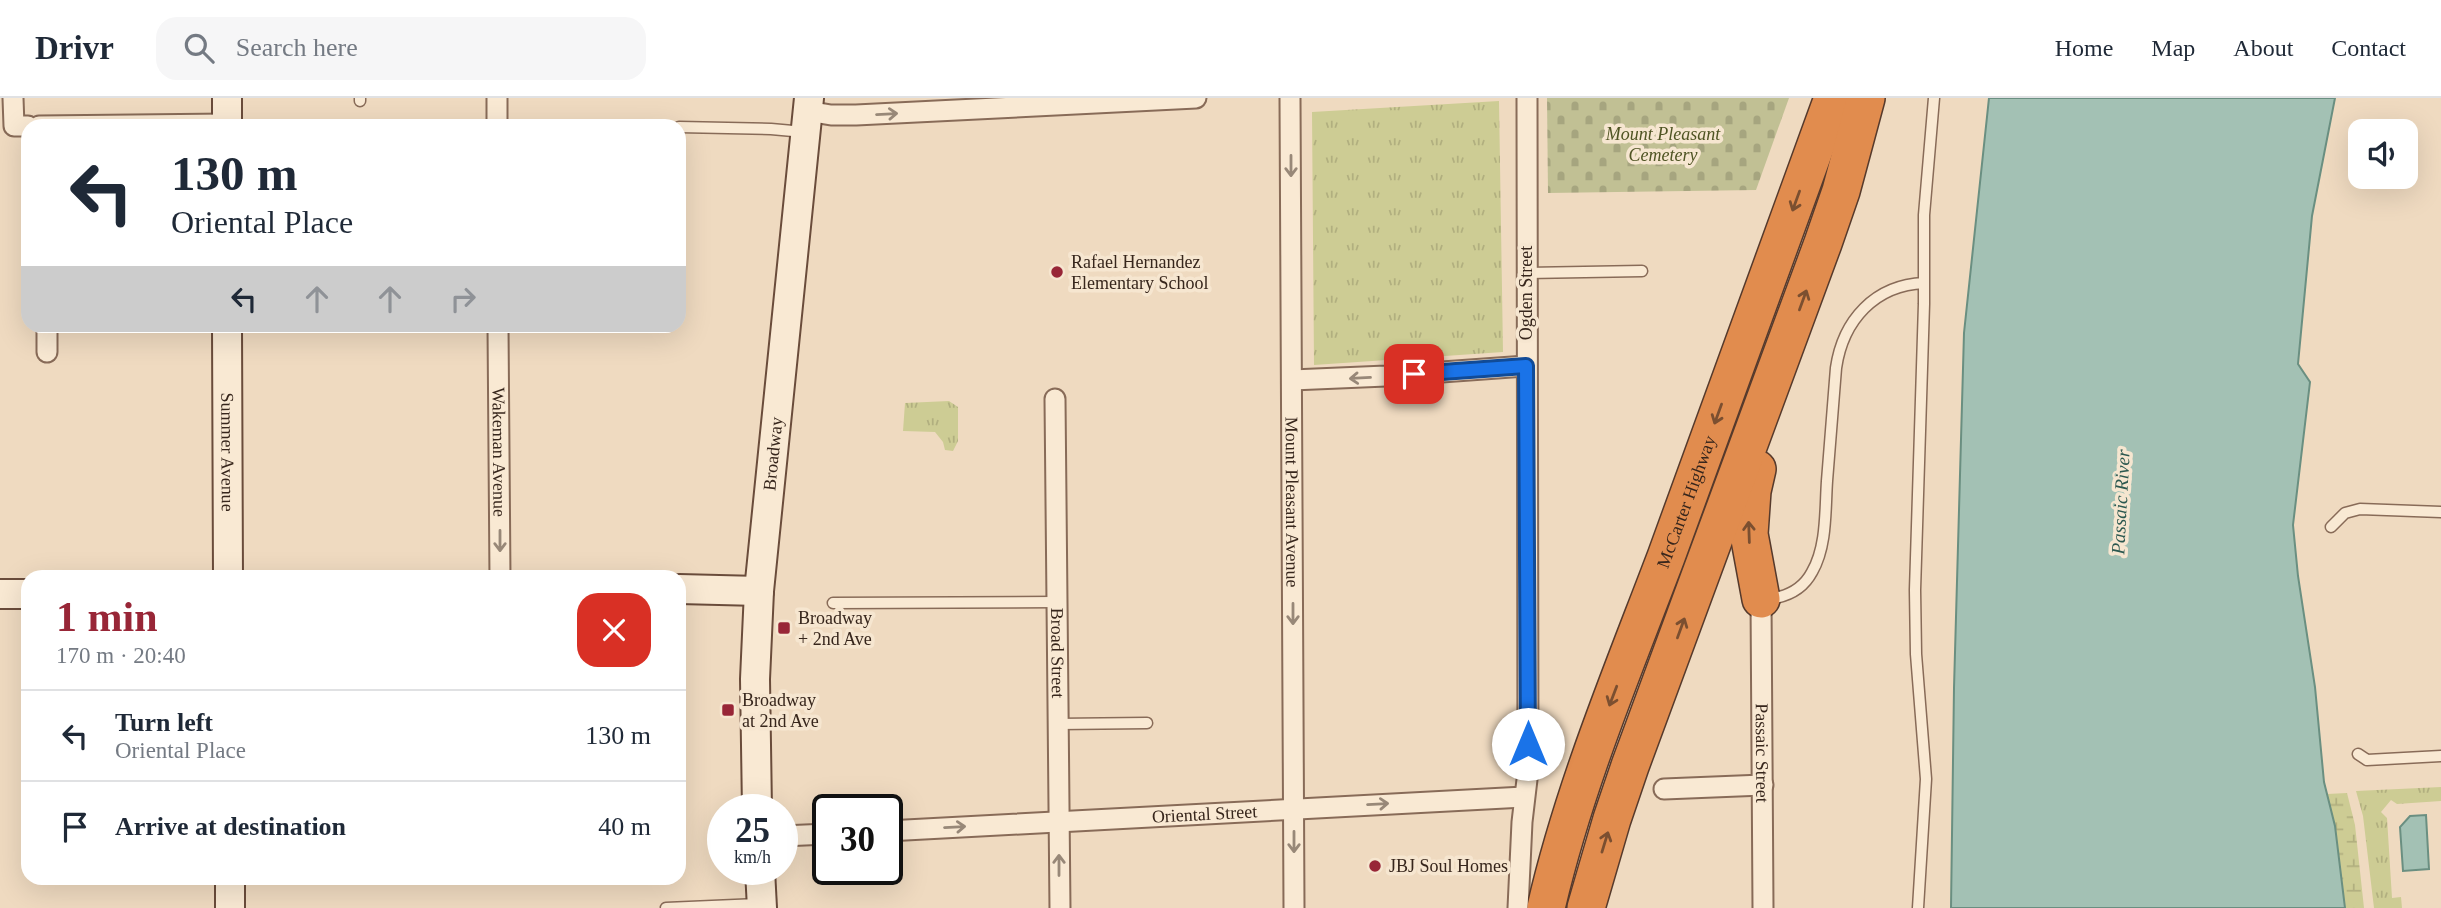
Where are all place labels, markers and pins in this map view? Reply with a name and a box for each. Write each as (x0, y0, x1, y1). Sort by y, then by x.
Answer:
place label: Rafael Hernandez Elementary School (1071, 252, 1208, 293)
marker: Rafael Hernandez Elementary School (1049, 264, 1065, 280)
pin (1384, 344, 1444, 404)
place label: Broadway + 2nd Ave (798, 608, 872, 649)
marker: Broadway + 2nd Ave (776, 620, 792, 636)
place label: Broadway at 2nd Ave (742, 690, 819, 731)
marker: Broadway at 2nd Ave (720, 702, 736, 718)
place label: JBJ Soul Homes (1389, 856, 1508, 876)
marker: JBJ Soul Homes (1367, 858, 1383, 874)

